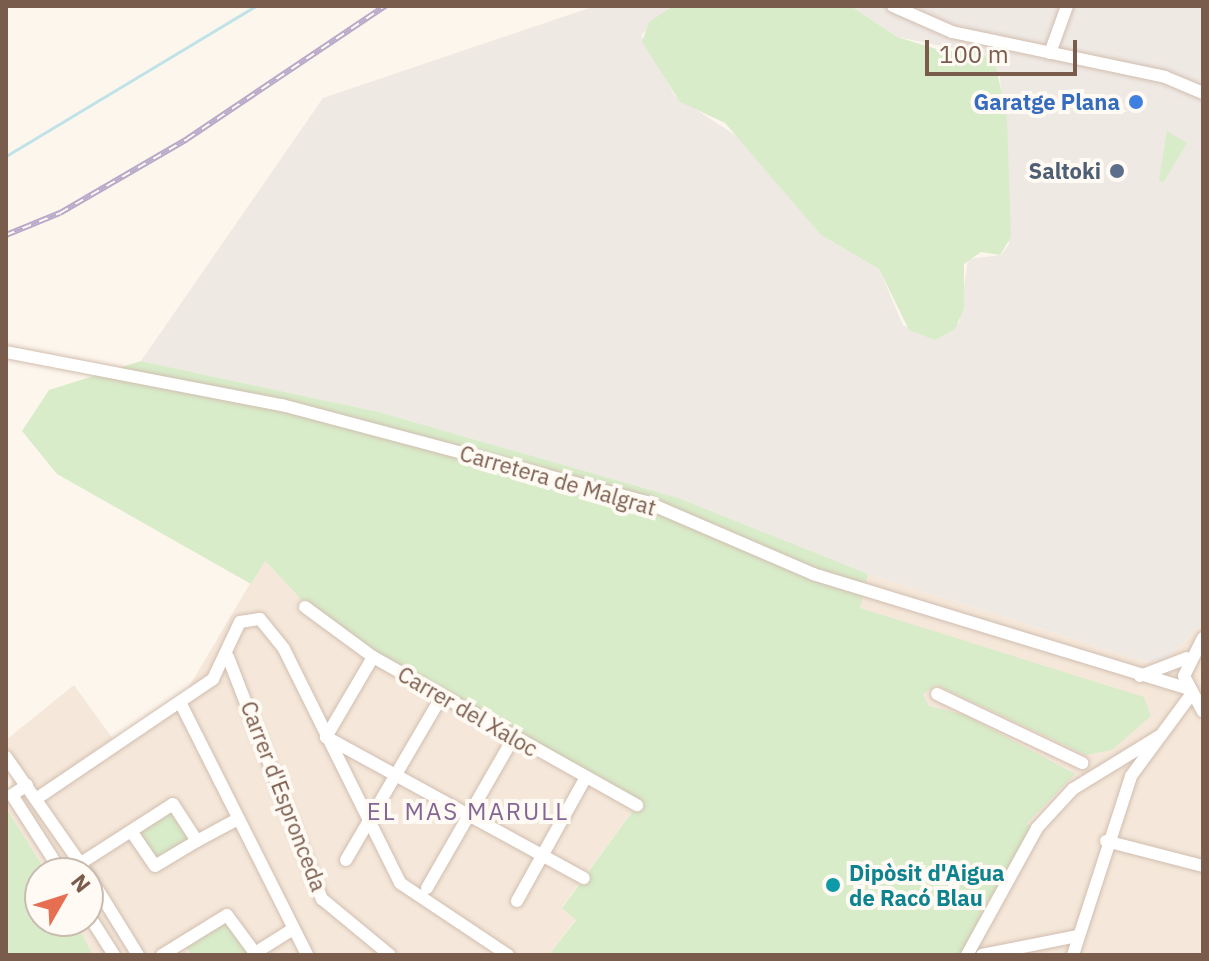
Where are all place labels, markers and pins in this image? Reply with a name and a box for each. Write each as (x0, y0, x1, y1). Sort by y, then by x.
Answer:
place label: Garatge Plana (973, 89, 1120, 115)
marker: Garatge Plana (1127, 93, 1145, 111)
place label: Saltoki (1028, 158, 1101, 184)
marker: Saltoki (1108, 162, 1126, 180)
place label: Dipòsit d'Aigua de Racó Blau (849, 859, 1005, 910)
marker: Dipòsit d'Aigua de Racó Blau (824, 876, 842, 894)

